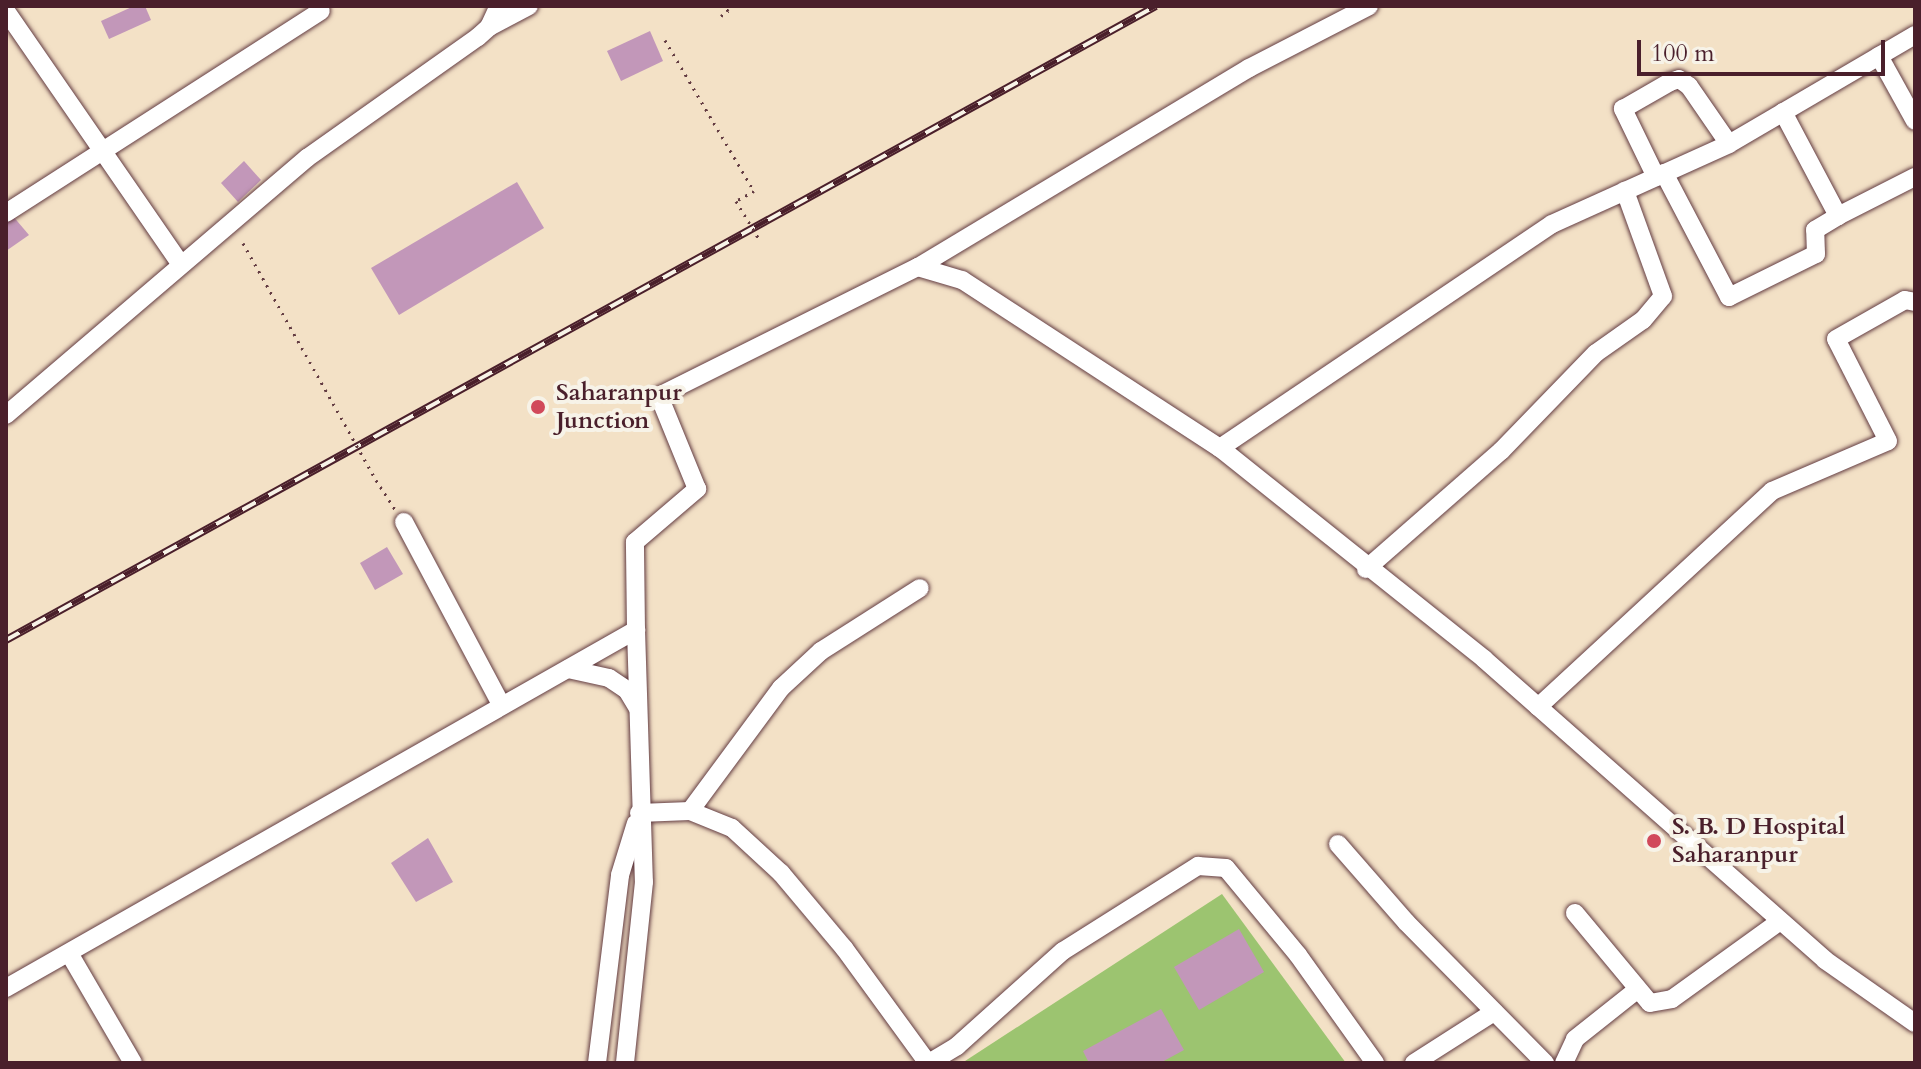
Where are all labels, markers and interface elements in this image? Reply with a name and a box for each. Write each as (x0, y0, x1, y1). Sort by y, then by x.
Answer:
scale bar (1641, 24, 1889, 74)
text: 100 m (1651, 37, 1715, 70)
place label: Saharanpur Junction (556, 379, 682, 435)
marker: Saharanpur Junction (527, 396, 549, 418)
place label: S. B. D Hospital Saharanpur (1672, 813, 1845, 869)
marker: S. B. D Hospital Saharanpur (1643, 830, 1665, 852)

